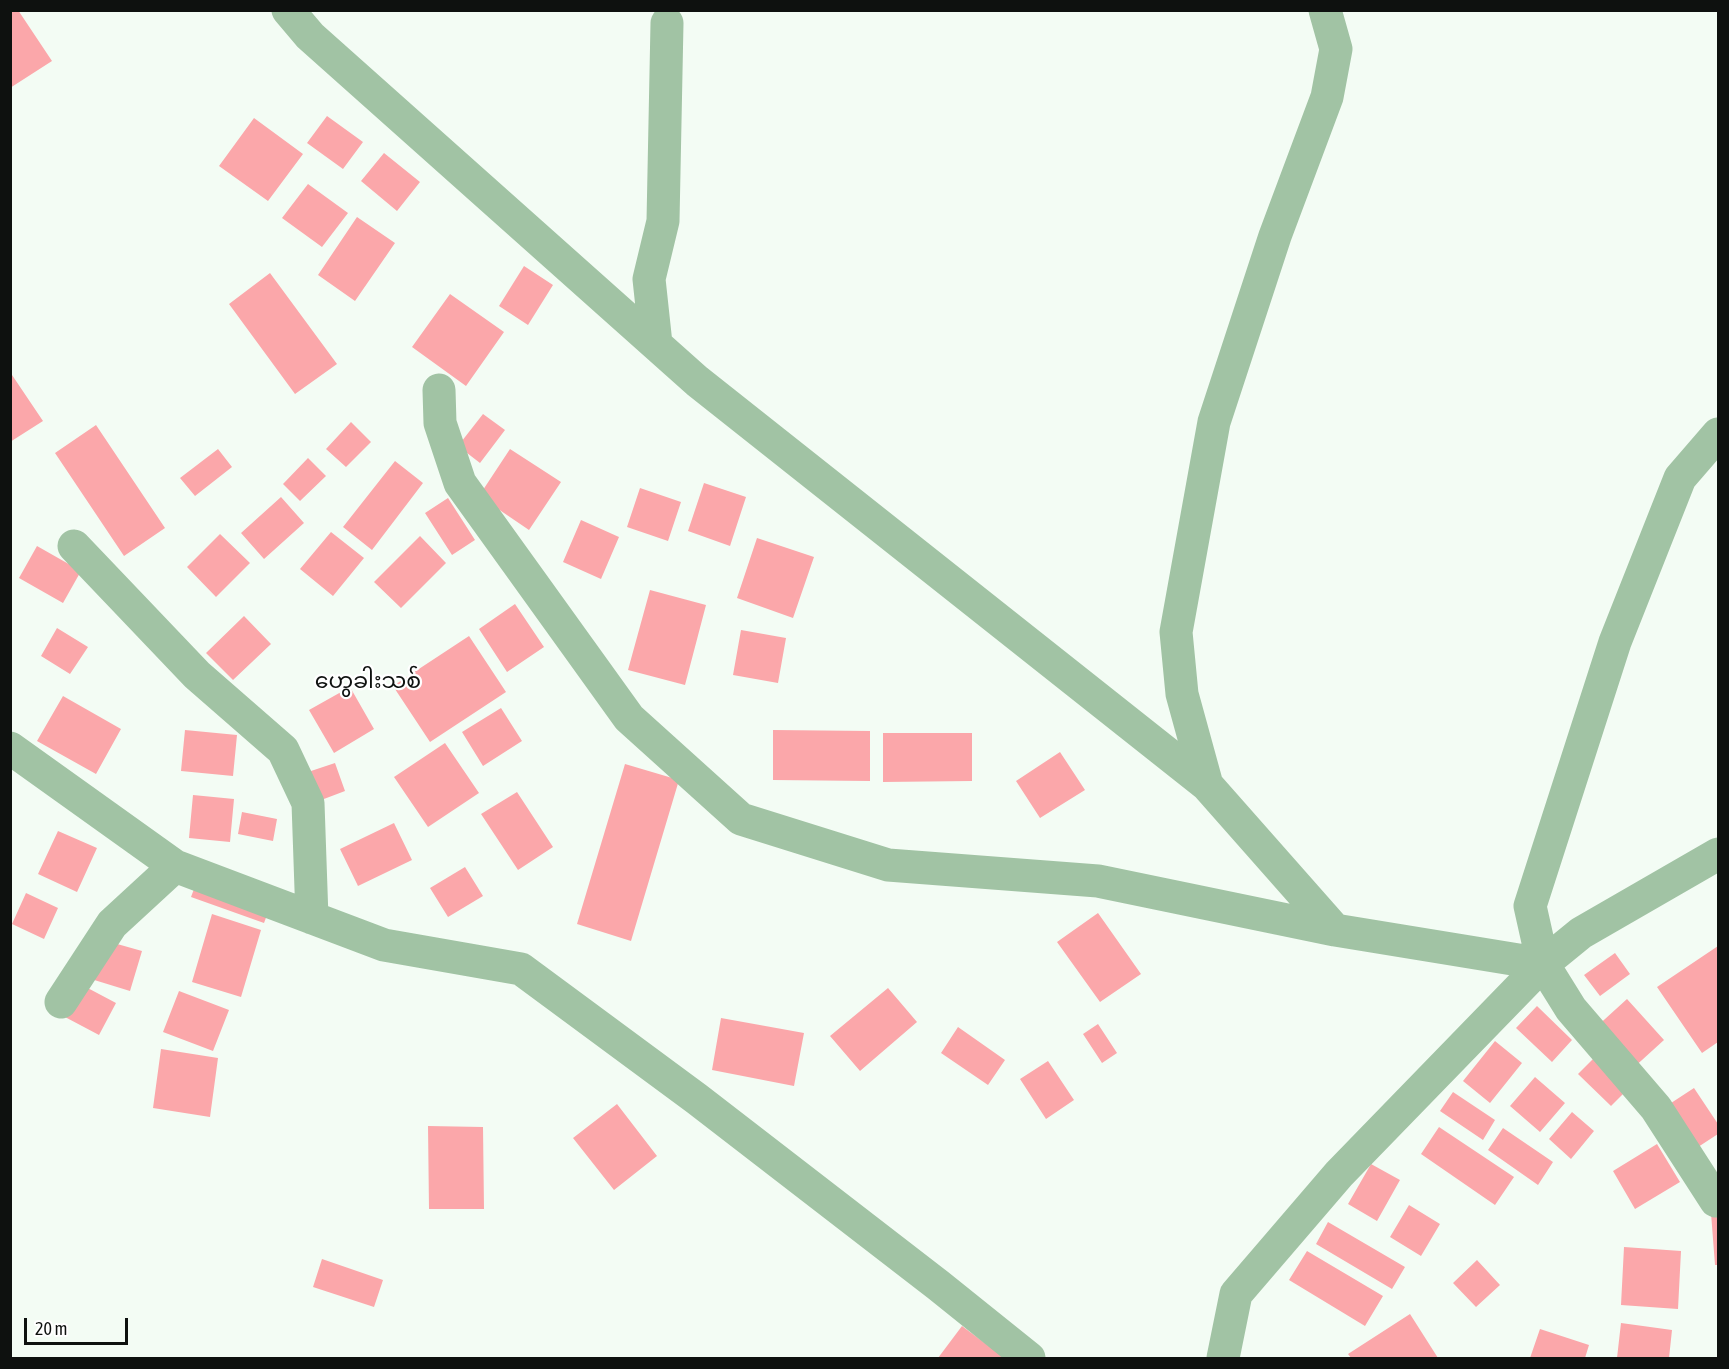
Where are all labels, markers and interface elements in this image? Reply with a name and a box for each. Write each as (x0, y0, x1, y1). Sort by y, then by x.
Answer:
district label: ဟွေခါးသစ် (315, 668, 421, 694)
scale bar (27, 1306, 130, 1344)
text: 20 m (35, 1318, 67, 1339)

